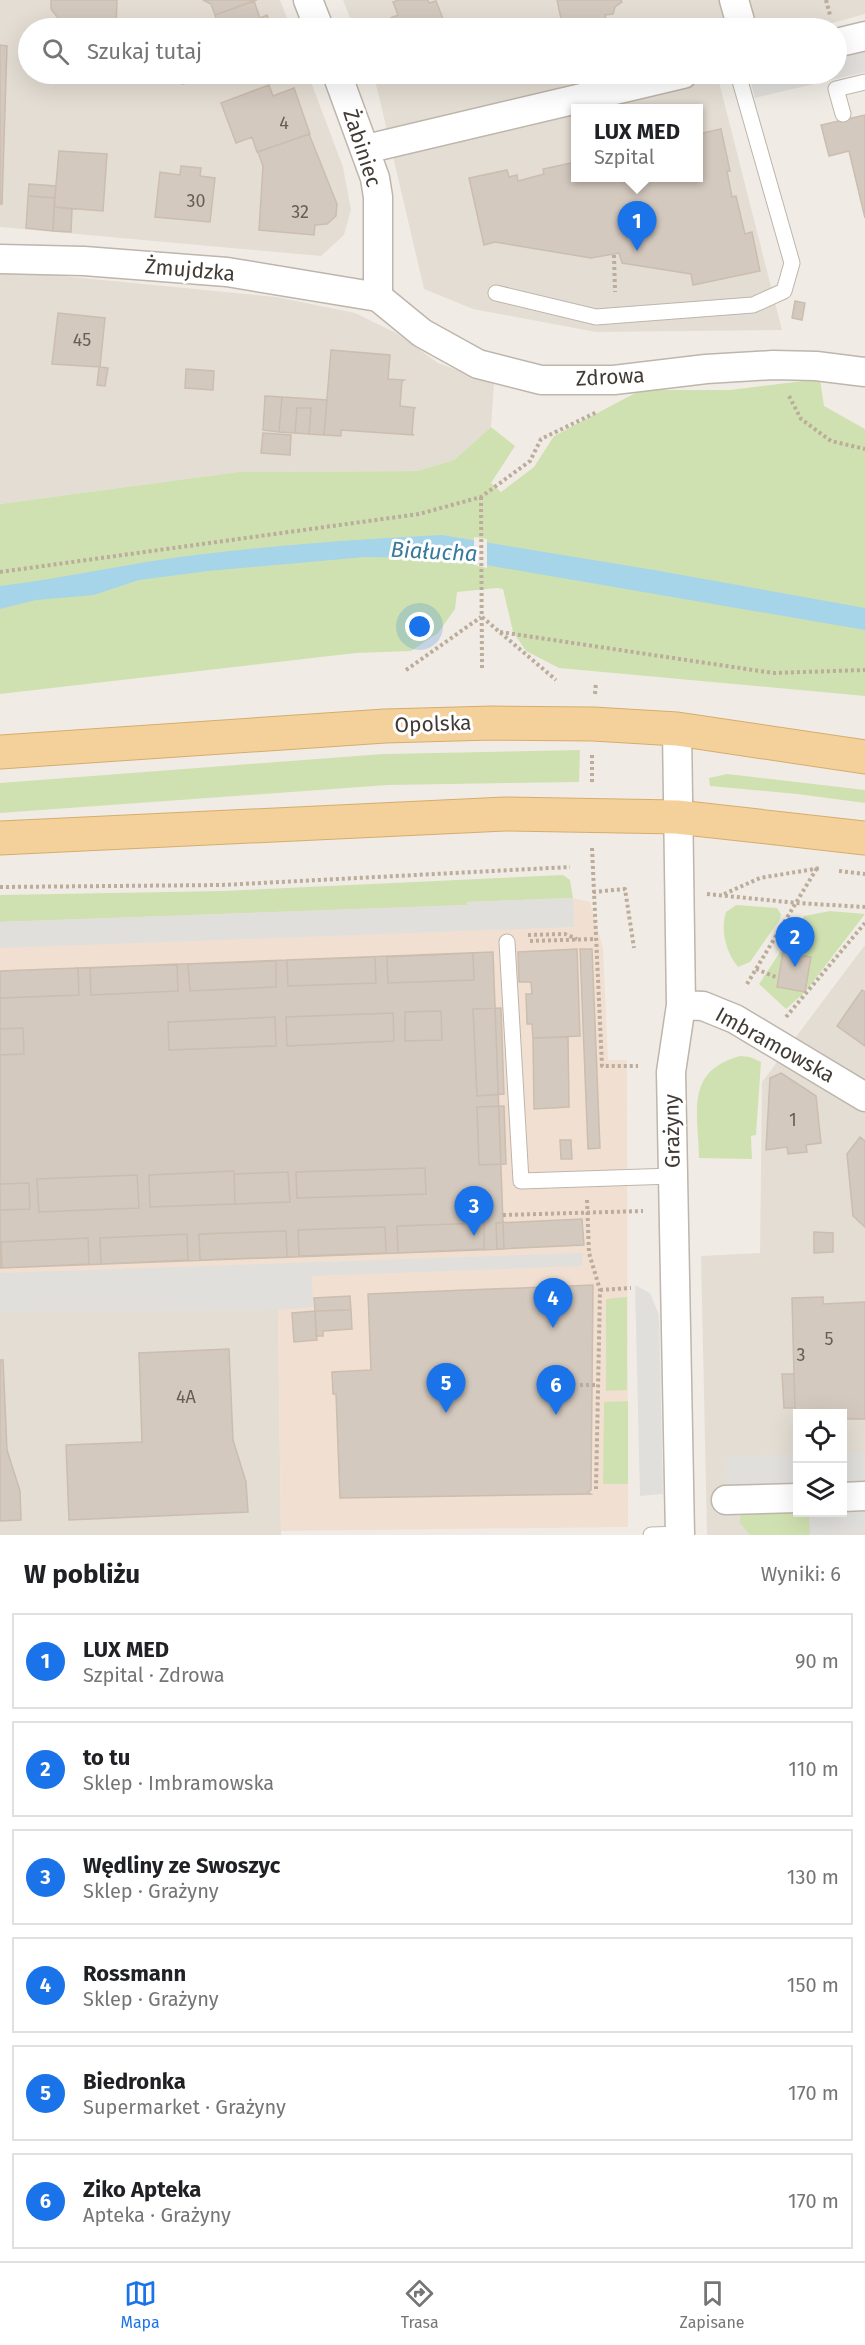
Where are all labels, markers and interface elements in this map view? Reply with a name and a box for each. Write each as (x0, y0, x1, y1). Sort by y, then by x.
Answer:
search box (18, 18, 847, 84)
icon: search (39, 35, 72, 68)
text: Szukaj tutaj (87, 38, 202, 65)
popup (571, 104, 703, 182)
street label: Żabiniec (337, 106, 387, 190)
house number: 4 (279, 112, 289, 134)
text: LUX MED (594, 118, 680, 145)
text: Szpital (594, 145, 655, 169)
house number: 30 (186, 190, 206, 212)
house number: 32 (291, 201, 309, 223)
pin: 1 (618, 202, 656, 251)
street label: Żmujdzka (144, 253, 236, 287)
house number: 45 (73, 329, 91, 351)
street label: Zdrowa (575, 362, 645, 392)
water label: Białucha (390, 536, 478, 567)
your location (405, 612, 434, 641)
street label: Opolska (394, 710, 472, 738)
pin: 2 (776, 918, 814, 967)
street label: Imbramowska (711, 1002, 839, 1088)
street label: Grażyny (658, 1093, 686, 1168)
house number: 1 (789, 1109, 797, 1131)
pin: 3 (454, 1186, 494, 1236)
pin: 4 (534, 1278, 572, 1328)
house number: 5 (824, 1328, 834, 1350)
house number: 3 (797, 1344, 805, 1366)
pin: 5 (426, 1364, 466, 1413)
pin: 6 (536, 1366, 576, 1415)
house number: 4A (176, 1386, 197, 1408)
map controls (793, 1409, 847, 1517)
button: locate (793, 1409, 847, 1463)
button: layers (793, 1463, 847, 1517)
text: W pobliżu (24, 1559, 140, 1590)
text: Wyniki: 6 (761, 1562, 841, 1586)
text: LUX MED (83, 1636, 169, 1663)
text: 1 (41, 1649, 50, 1673)
text: 90 m (795, 1649, 839, 1673)
text: Szpital · Zdrowa (83, 1663, 225, 1687)
text: to tu (83, 1744, 130, 1771)
text: 2 (40, 1757, 51, 1781)
text: 110 m (788, 1757, 839, 1781)
text: Sklep · Imbramowska (83, 1771, 274, 1795)
text: Wędliny ze Swoszyc (83, 1852, 280, 1879)
text: 3 (40, 1865, 51, 1889)
text: 130 m (787, 1865, 839, 1889)
text: Sklep · Grażyny (83, 1879, 219, 1903)
text: Rossmann (83, 1960, 186, 1987)
text: 4 (40, 1973, 51, 1997)
text: 150 m (787, 1973, 839, 1997)
text: Sklep · Grażyny (83, 1987, 219, 2011)
text: Biedronka (83, 2068, 186, 2095)
text: 5 (40, 2081, 51, 2105)
text: 170 m (788, 2081, 839, 2105)
text: Supermarket · Grażyny (83, 2095, 286, 2119)
text: Ziko Apteka (83, 2176, 201, 2203)
text: 6 (40, 2189, 51, 2213)
text: 170 m (788, 2189, 839, 2213)
text: Apteka · Grażyny (83, 2203, 231, 2227)
tab: Mapa (120, 2277, 160, 2332)
tab: Trasa (401, 2277, 439, 2332)
tab: Zapisane (680, 2277, 745, 2332)

